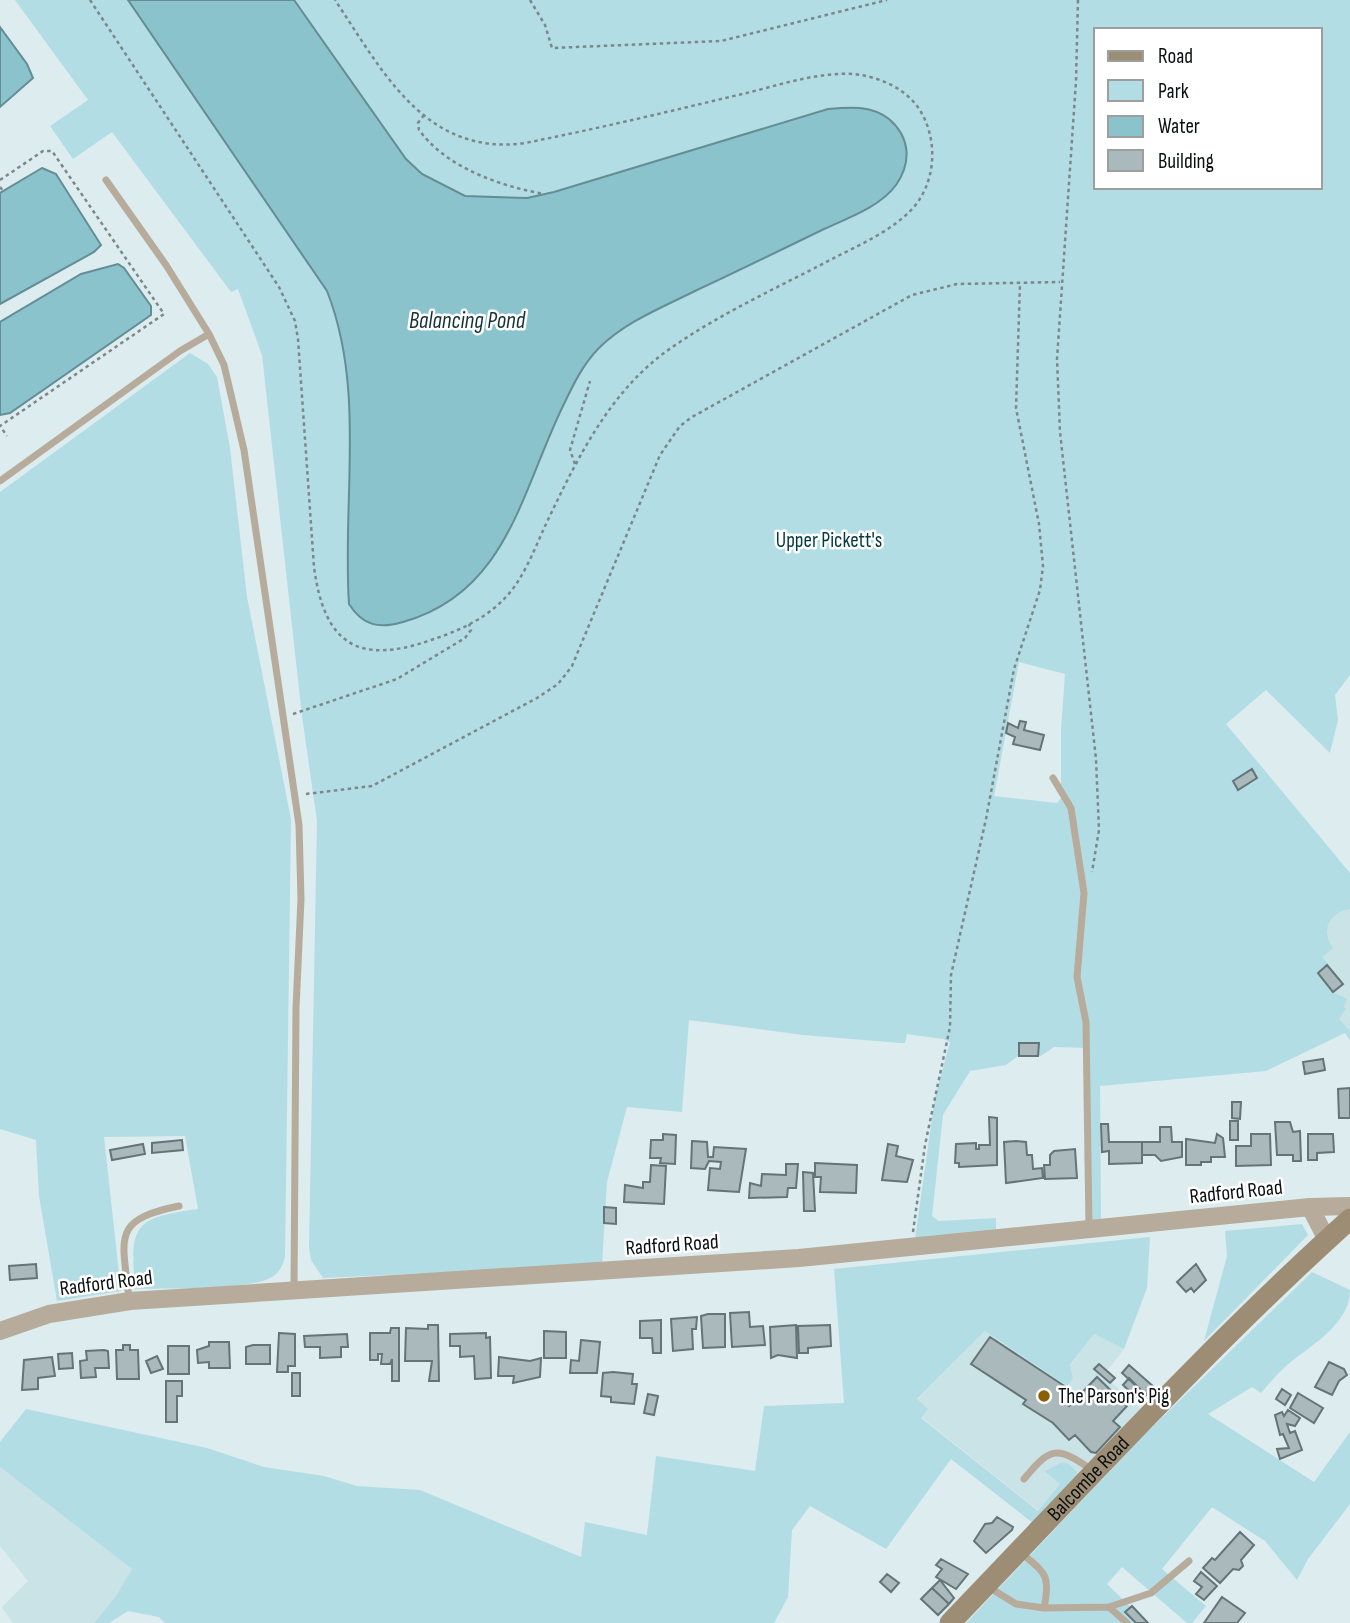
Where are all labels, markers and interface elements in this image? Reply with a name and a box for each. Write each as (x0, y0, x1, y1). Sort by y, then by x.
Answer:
legend (1094, 28, 1322, 189)
text: Road (1158, 44, 1193, 69)
text: Park (1158, 79, 1189, 104)
text: Water (1158, 114, 1200, 139)
text: Building (1158, 149, 1214, 174)
water label: Balancing Pond (409, 307, 526, 335)
park label: Upper Pickett's (776, 528, 882, 553)
street label: Radford Road (1188, 1175, 1284, 1209)
street label: Radford Road (625, 1229, 719, 1261)
street label: Radford Road (58, 1265, 154, 1301)
place label: The Parson's Pig (1058, 1384, 1169, 1409)
marker: The Parson's Pig (1036, 1388, 1052, 1404)
street label: Balcombe Road (1042, 1431, 1134, 1526)

